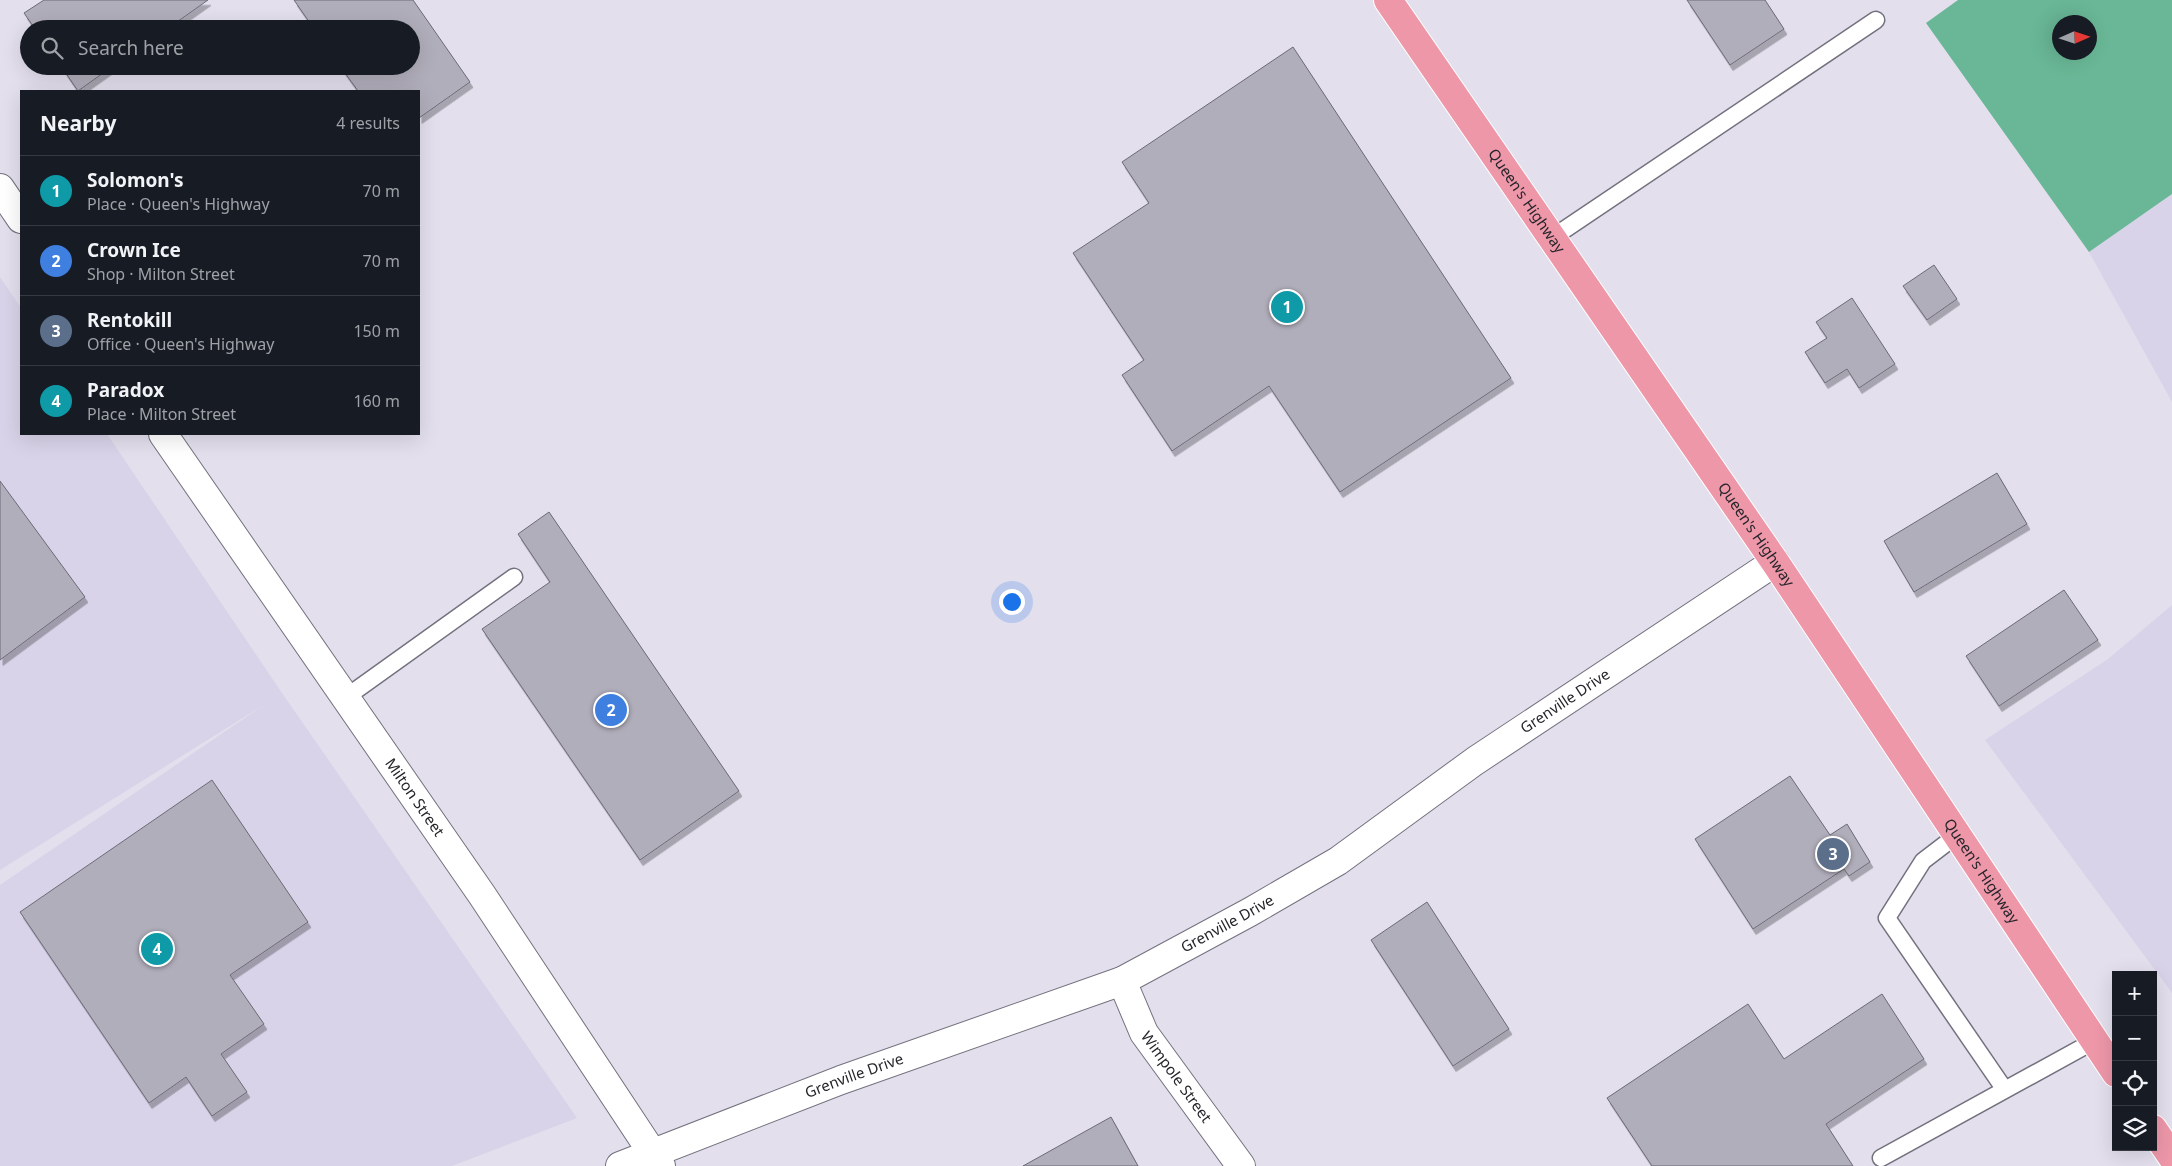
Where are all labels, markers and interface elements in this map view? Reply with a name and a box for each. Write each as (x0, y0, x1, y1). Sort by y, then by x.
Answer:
north arrow (2052, 15, 2097, 60)
search box (20, 20, 420, 75)
icon: search (38, 34, 66, 62)
text: Search here (78, 35, 184, 61)
text: Nearby (40, 109, 116, 137)
text: 4 results (336, 112, 400, 134)
street label: Queen's Highway (1484, 144, 1570, 257)
text: Solomon's (87, 167, 183, 193)
text: 1 (51, 180, 61, 202)
text: 70 m (363, 180, 400, 202)
text: Place · Queen's Highway (87, 193, 270, 215)
text: Crown Ice (87, 237, 181, 263)
text: 2 (51, 250, 61, 272)
text: 70 m (363, 250, 400, 272)
text: Shop · Milton Street (87, 263, 235, 285)
pin: 1 (1271, 288, 1303, 326)
text: Rentokill (87, 307, 172, 333)
text: 3 (51, 320, 61, 342)
text: 150 m (353, 320, 400, 342)
text: Office · Queen's Highway (87, 333, 274, 355)
text: Paradox (87, 377, 164, 403)
text: 4 (51, 390, 61, 412)
text: 160 m (353, 390, 400, 412)
text: Place · Milton Street (87, 403, 236, 425)
street label: Queen's Highway (1714, 478, 1800, 590)
your location (999, 589, 1025, 615)
street label: Grenville Drive (1516, 663, 1613, 737)
pin: 2 (595, 691, 627, 729)
street label: Milton Street (381, 754, 450, 840)
street label: Queen's Highway (1940, 814, 2025, 927)
pin: 3 (1817, 835, 1849, 873)
street label: Grenville Drive (1177, 889, 1277, 957)
pin: 4 (141, 930, 173, 968)
map controls (2112, 971, 2157, 1151)
button: + (2112, 971, 2157, 1016)
button: − (2112, 1016, 2157, 1061)
street label: Wimpole Street (1137, 1027, 1217, 1127)
street label: Grenville Drive (802, 1048, 906, 1102)
button: locate (2112, 1061, 2157, 1106)
button: layers (2112, 1106, 2157, 1151)

